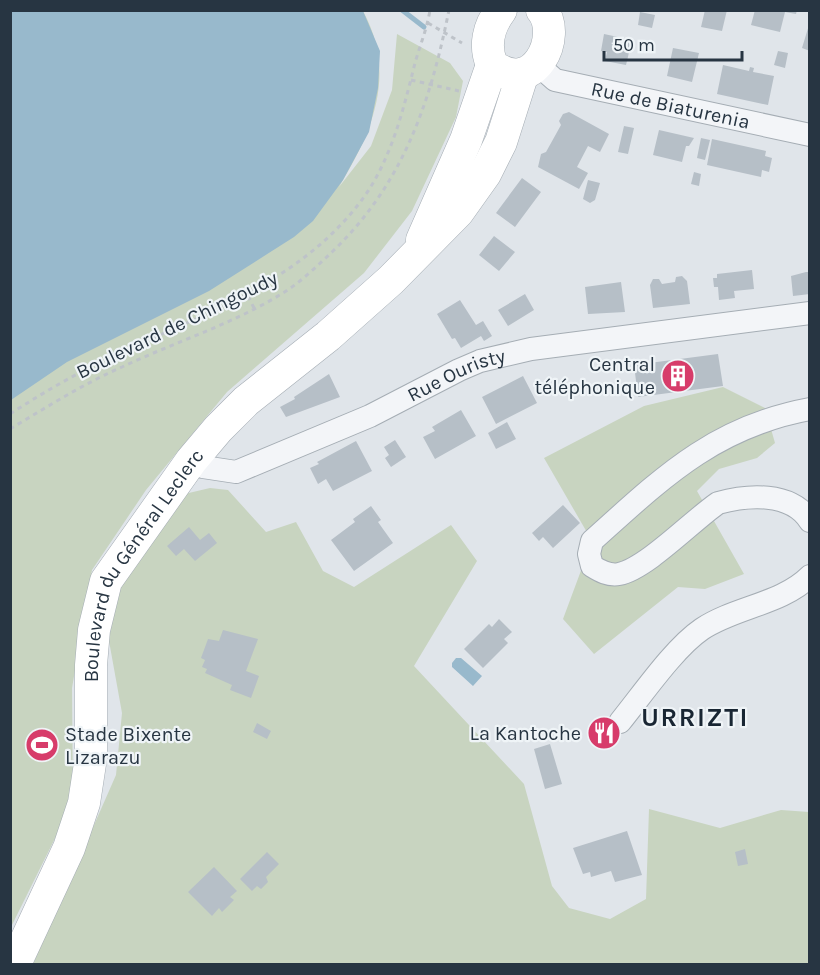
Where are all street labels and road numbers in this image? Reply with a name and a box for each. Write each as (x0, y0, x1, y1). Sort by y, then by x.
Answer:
street label: Rue de Biaturenia (589, 77, 752, 133)
street label: Boulevard de Chingoudy (73, 266, 281, 384)
street label: Rue Ouristy (403, 344, 507, 406)
street label: Boulevard du Général Leclerc (79, 444, 208, 682)

